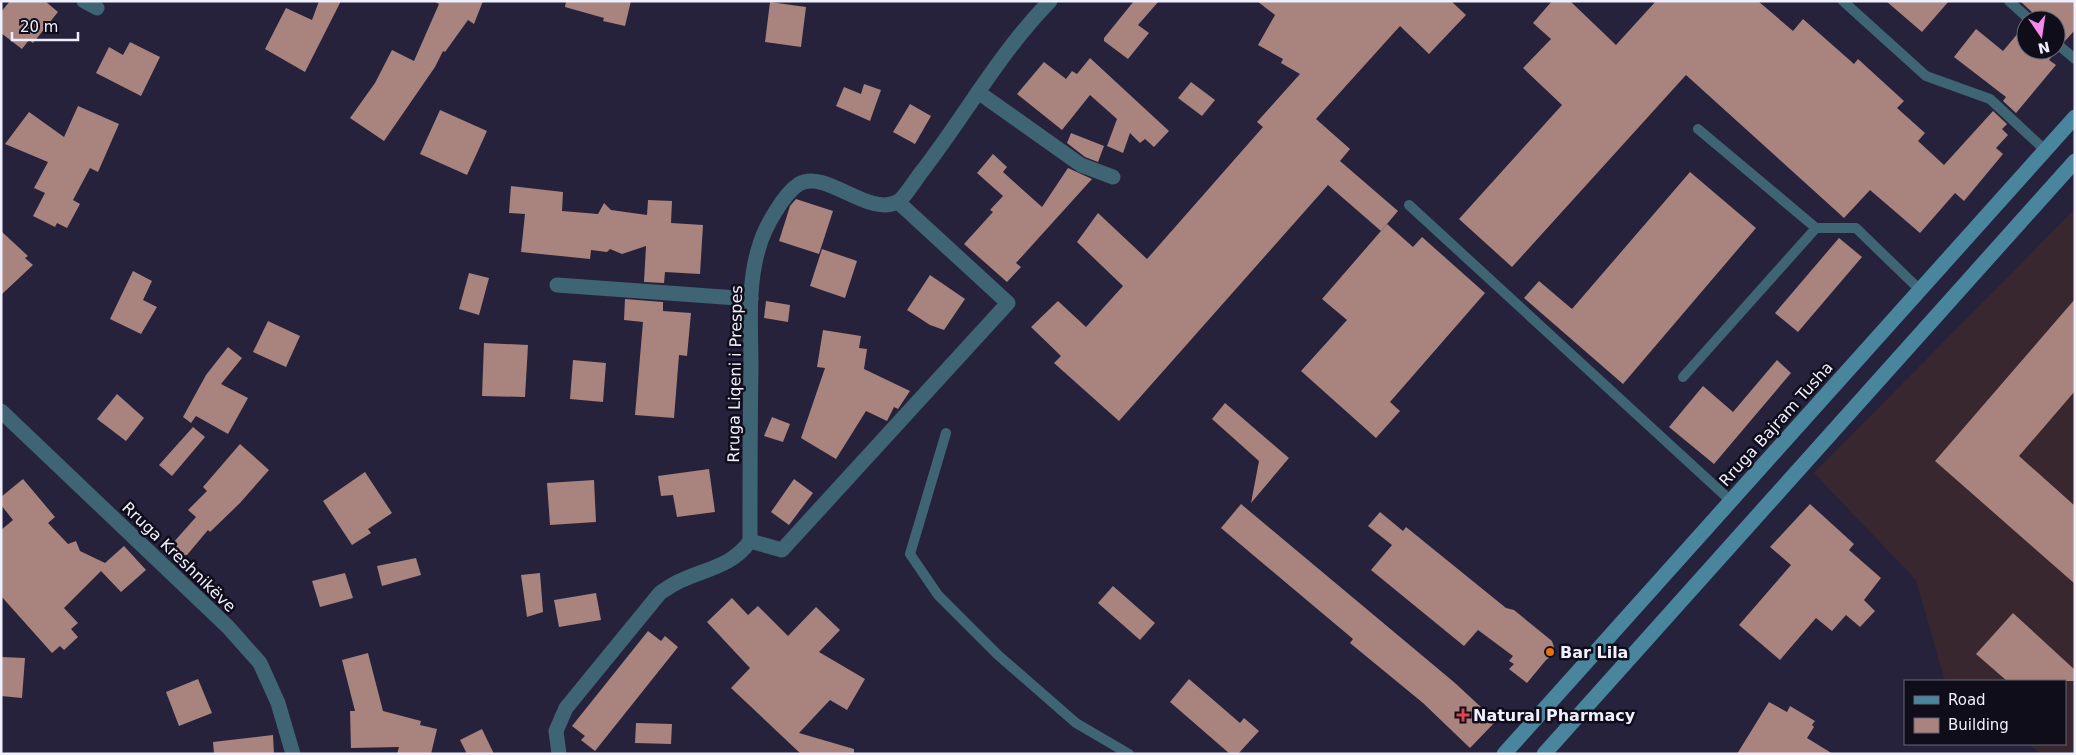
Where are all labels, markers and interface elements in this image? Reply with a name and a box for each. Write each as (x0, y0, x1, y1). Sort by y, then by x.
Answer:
scale bar (12, 10, 79, 42)
north arrow (2016, 10, 2066, 60)
text: 20 m (20, 18, 58, 36)
text: N (2036, 39, 2051, 57)
street label: Rruga Liqeni i Prespes (724, 285, 746, 463)
street label: Rruga Bajram Tusha (1715, 358, 1837, 490)
street label: Rruga Kreshnikëve (118, 498, 240, 616)
place label: Bar Lila (1560, 643, 1628, 662)
marker: Bar Lila (1544, 646, 1556, 658)
legend (1904, 680, 2066, 745)
text: Road (1948, 691, 1986, 709)
place label: Natural Pharmacy (1473, 706, 1636, 725)
marker: Natural Pharmacy (1457, 709, 1469, 721)
text: Building (1948, 716, 2009, 734)

